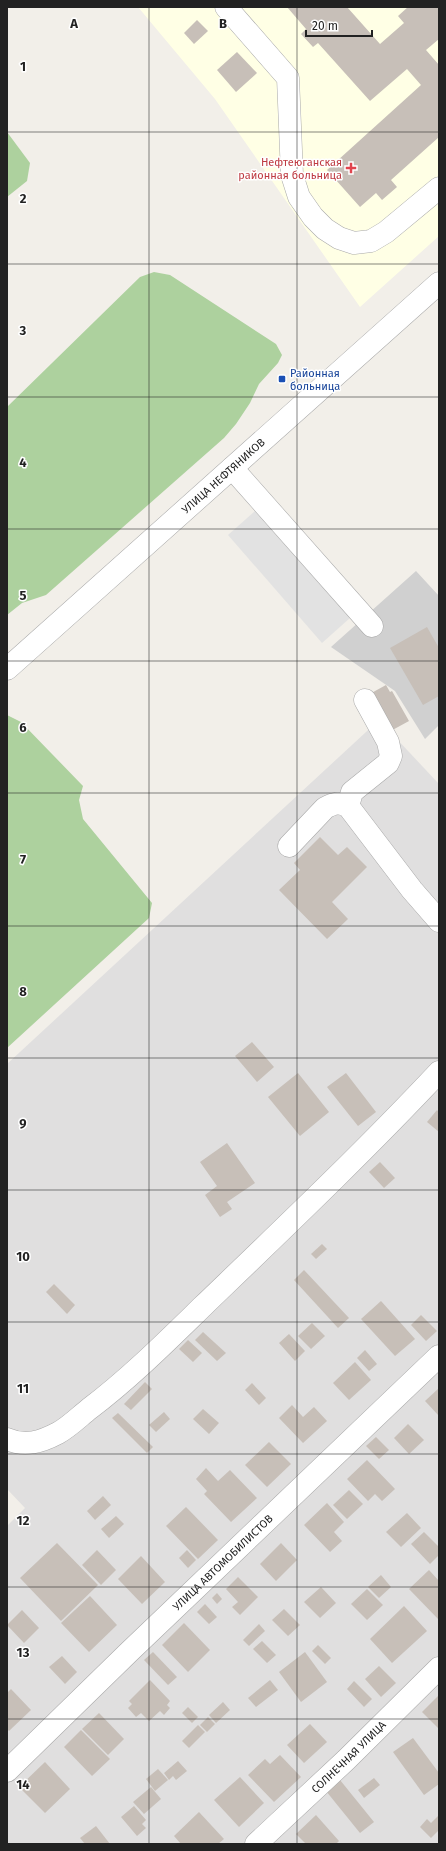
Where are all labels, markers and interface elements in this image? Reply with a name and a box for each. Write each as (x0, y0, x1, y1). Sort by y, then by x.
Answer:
scale bar (306, 12, 372, 38)
text: A (69, 16, 78, 31)
text: B (219, 16, 227, 31)
text: 20 m (312, 19, 338, 33)
text: 1 (20, 59, 26, 74)
place label: Нефтеюганская районная больница (238, 156, 342, 182)
marker: Нефтеюганская районная больница (345, 162, 357, 174)
text: 2 (20, 191, 27, 206)
text: 3 (19, 323, 27, 338)
place label: Районная больница (290, 367, 340, 393)
marker: Районная больница (277, 374, 287, 384)
street label: УЛИЦА НЕФТЯНИКОВ (179, 435, 268, 516)
text: 4 (19, 455, 27, 470)
text: 5 (20, 588, 27, 603)
text: 6 (19, 720, 27, 735)
text: 7 (20, 852, 26, 867)
text: 8 (19, 984, 27, 999)
text: 9 (19, 1116, 27, 1131)
text: 10 (16, 1249, 30, 1264)
text: 11 (17, 1381, 29, 1396)
street label: УЛИЦА АВТОМОБИЛИСТОВ (170, 1512, 276, 1613)
text: 12 (17, 1513, 30, 1528)
text: 13 (17, 1645, 30, 1660)
street label: СОЛНЕЧНАЯ УЛИЦА (309, 1718, 389, 1796)
text: 14 (16, 1777, 30, 1792)

